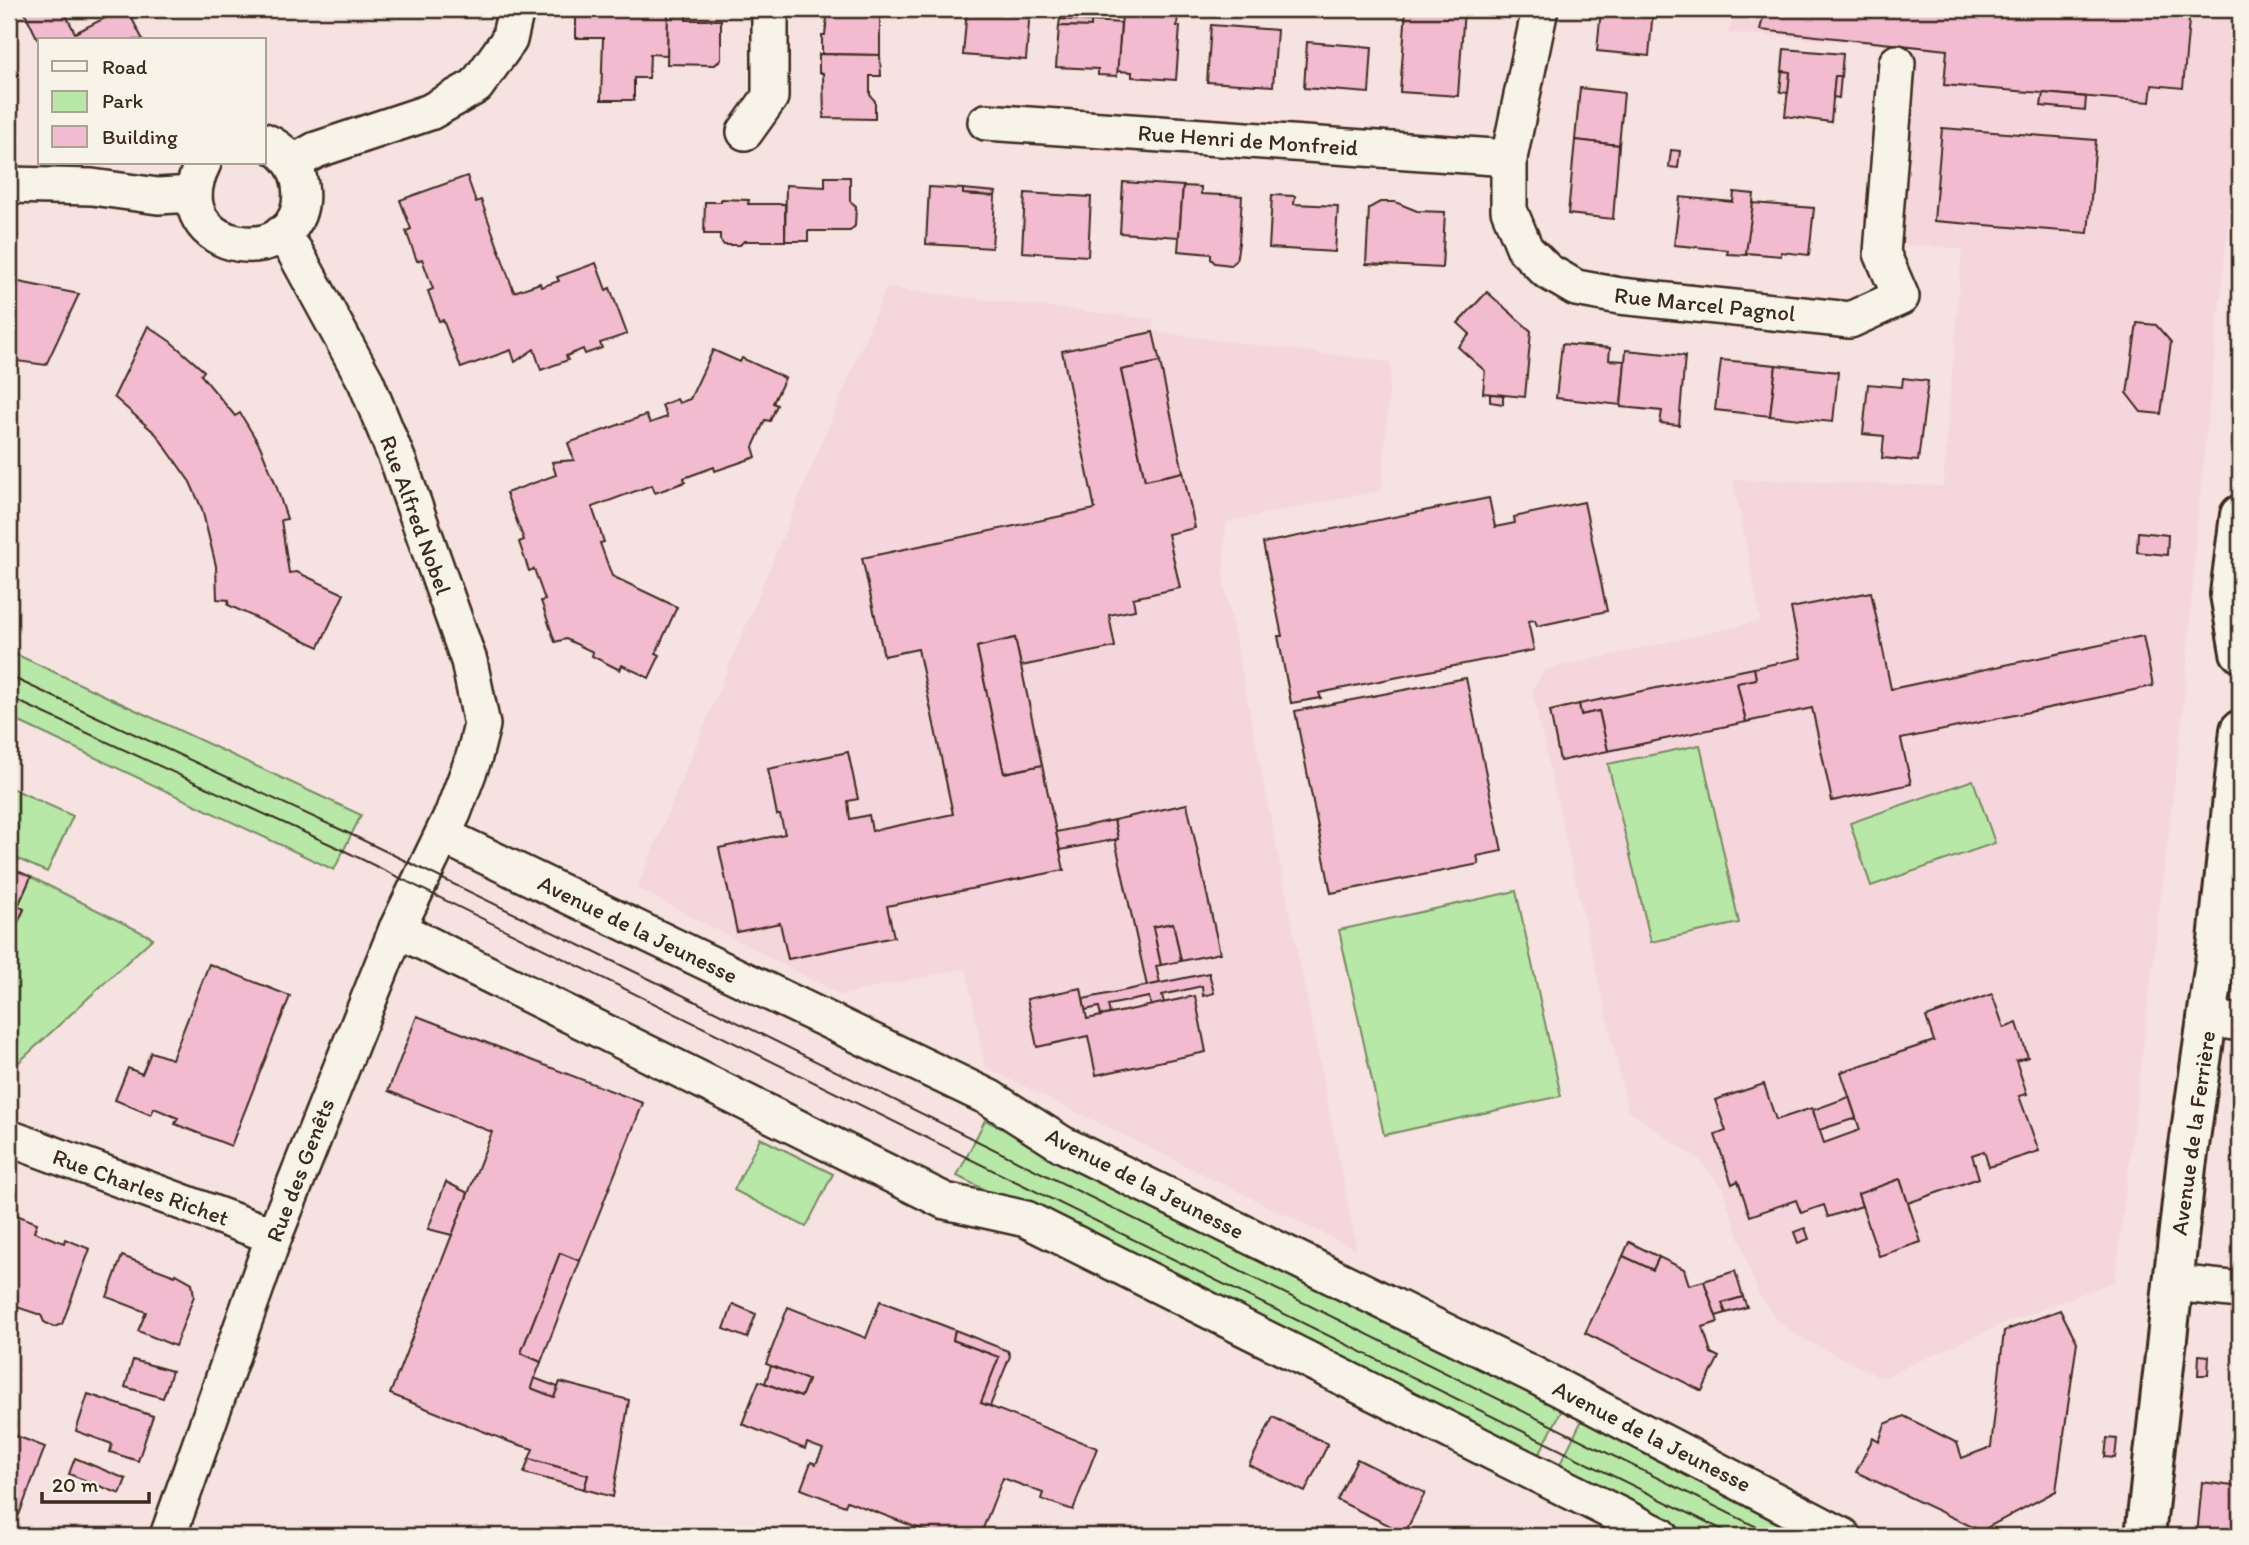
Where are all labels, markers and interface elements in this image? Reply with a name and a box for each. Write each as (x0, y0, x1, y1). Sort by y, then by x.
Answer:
legend (38, 38, 266, 164)
text: Road (102, 54, 148, 79)
text: Park (102, 88, 144, 113)
street label: Rue Henri de Monfreid (1137, 118, 1360, 162)
text: Building (102, 124, 178, 149)
street label: Rue Marcel Pagnol (1613, 281, 1798, 327)
street label: Rue Alfred Nobel (374, 432, 458, 599)
street label: Avenue de la Jeunesse (534, 868, 742, 990)
street label: Avenue de la Ferrière (2165, 1029, 2221, 1237)
street label: Rue des Genêts (260, 1094, 340, 1246)
street label: Avenue de la Jeunesse (1041, 1121, 1249, 1245)
street label: Rue Charles Richet (49, 1142, 233, 1232)
street label: Avenue de la Jeunesse (1548, 1374, 1756, 1498)
scale bar (42, 1461, 149, 1505)
text: 20 m (52, 1472, 99, 1497)

